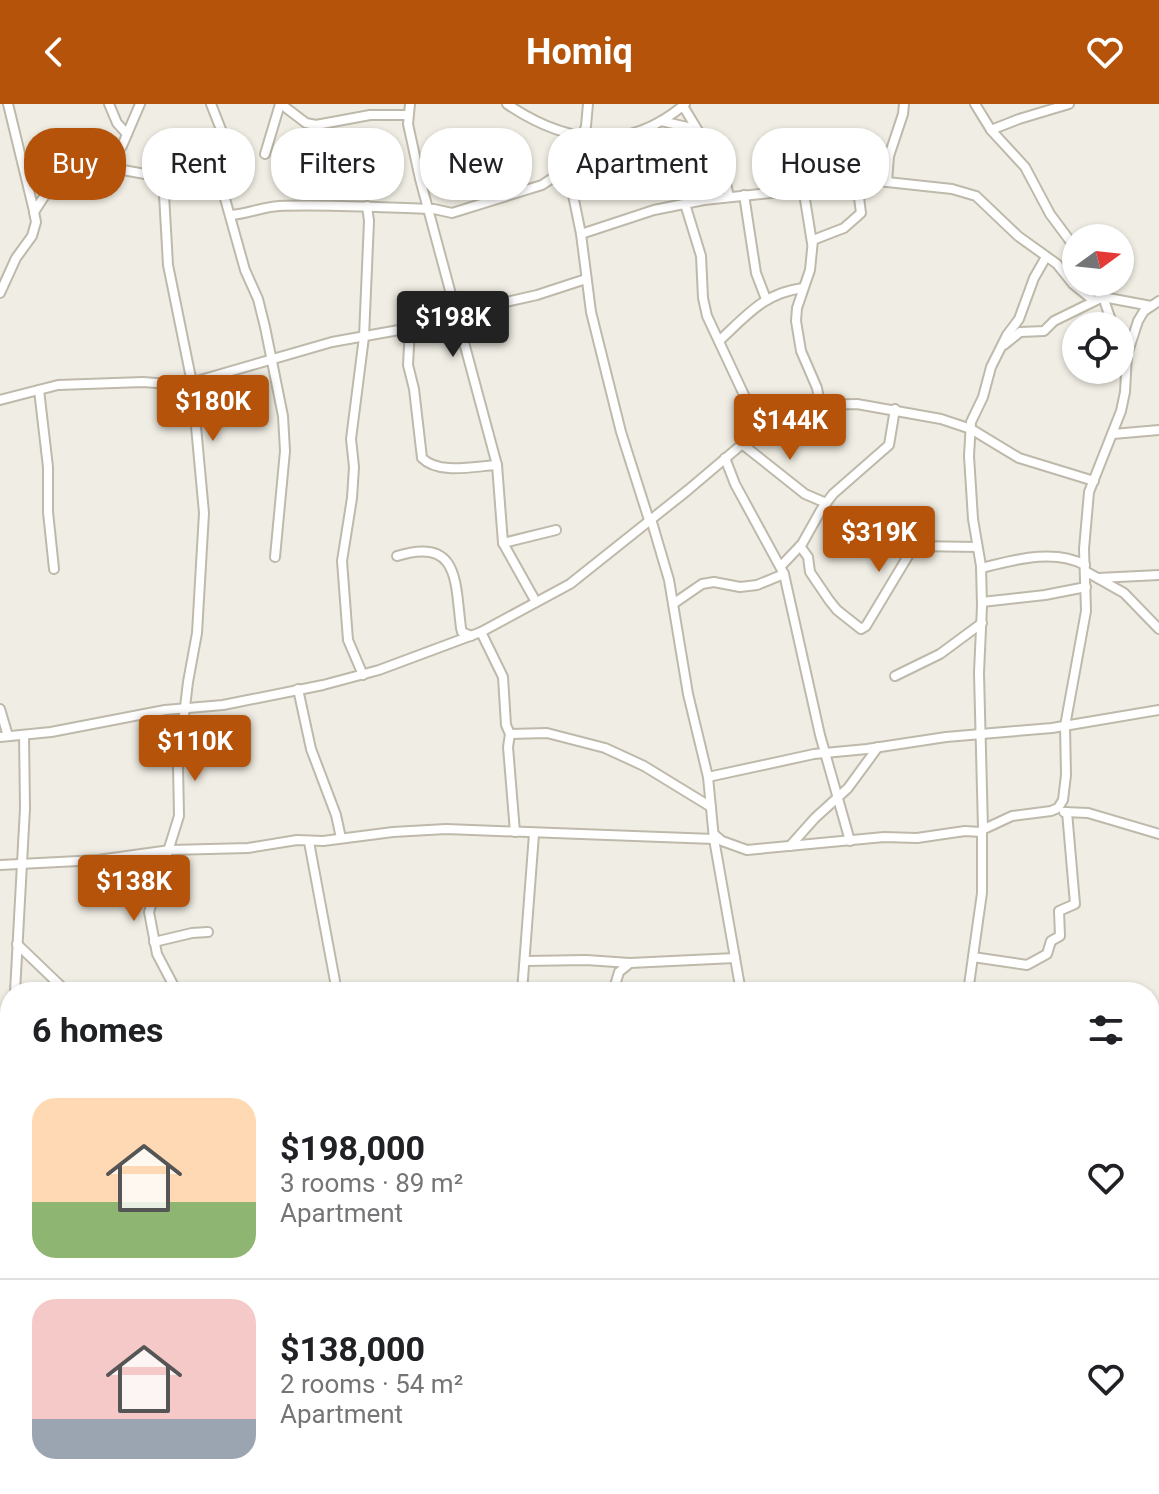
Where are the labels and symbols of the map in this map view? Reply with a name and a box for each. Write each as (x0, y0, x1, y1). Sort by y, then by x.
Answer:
north arrow (1062, 224, 1134, 296)
pin: $198K (397, 291, 509, 359)
pin: $180K (157, 375, 269, 443)
pin: $144K (734, 394, 846, 462)
pin: $319K (823, 506, 935, 574)
pin: $110K (139, 715, 251, 783)
pin: $138K (78, 855, 190, 923)

